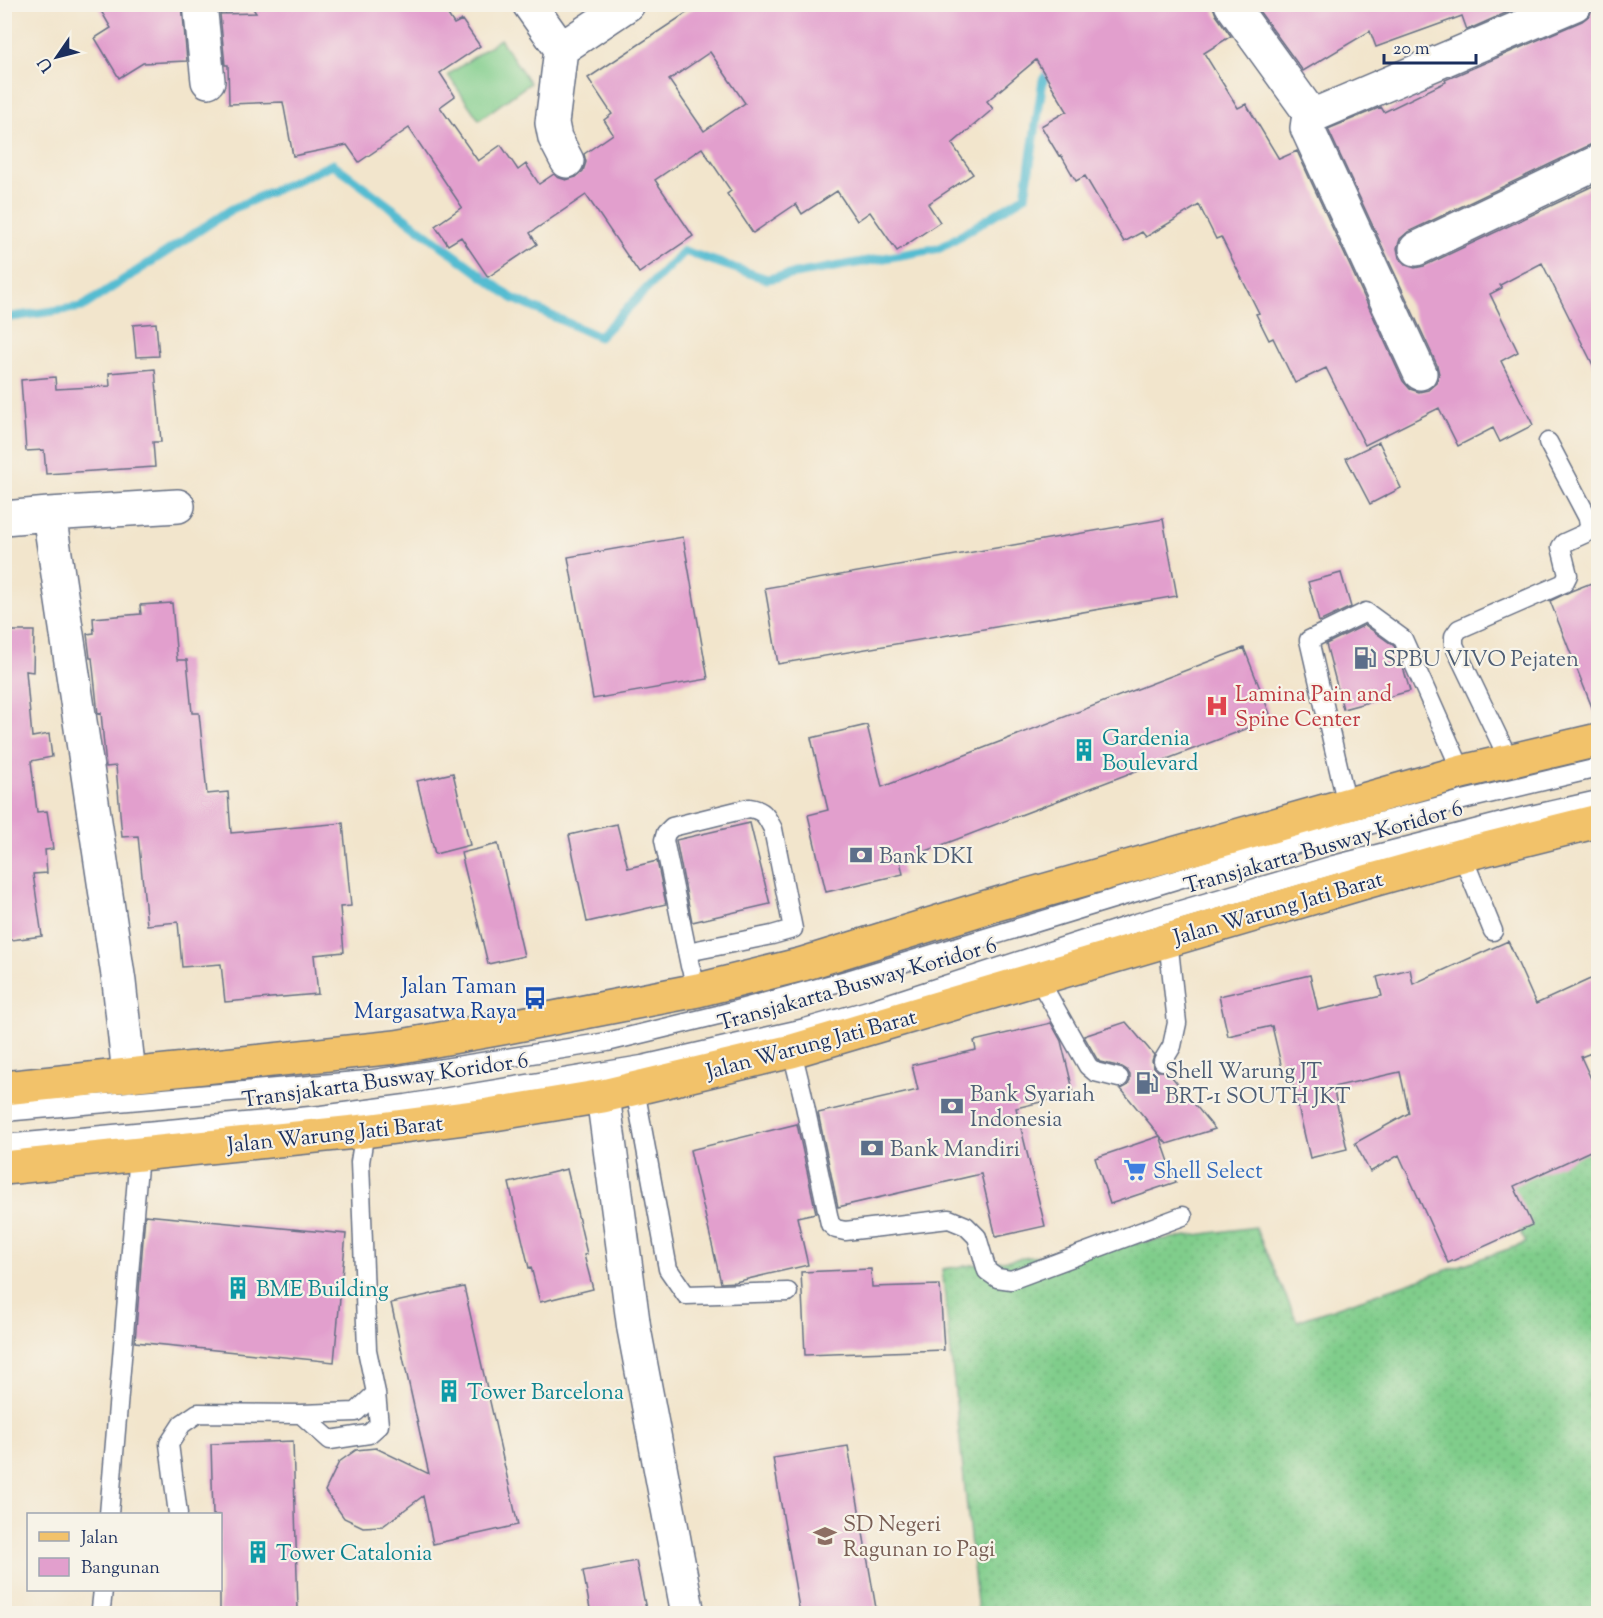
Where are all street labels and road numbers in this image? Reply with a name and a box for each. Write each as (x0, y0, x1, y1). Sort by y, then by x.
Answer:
street label: Transjakarta Busway Koridor 6 (1181, 794, 1467, 904)
street label: Jalan Warung Jati Barat (1169, 865, 1388, 955)
street label: Transjakarta Busway Koridor 6 (715, 931, 1001, 1041)
street label: Jalan Warung Jati Barat (702, 1002, 921, 1090)
street label: Transjakarta Busway Koridor 6 (240, 1046, 531, 1118)
street label: Jalan Warung Jati Barat (225, 1109, 445, 1163)

